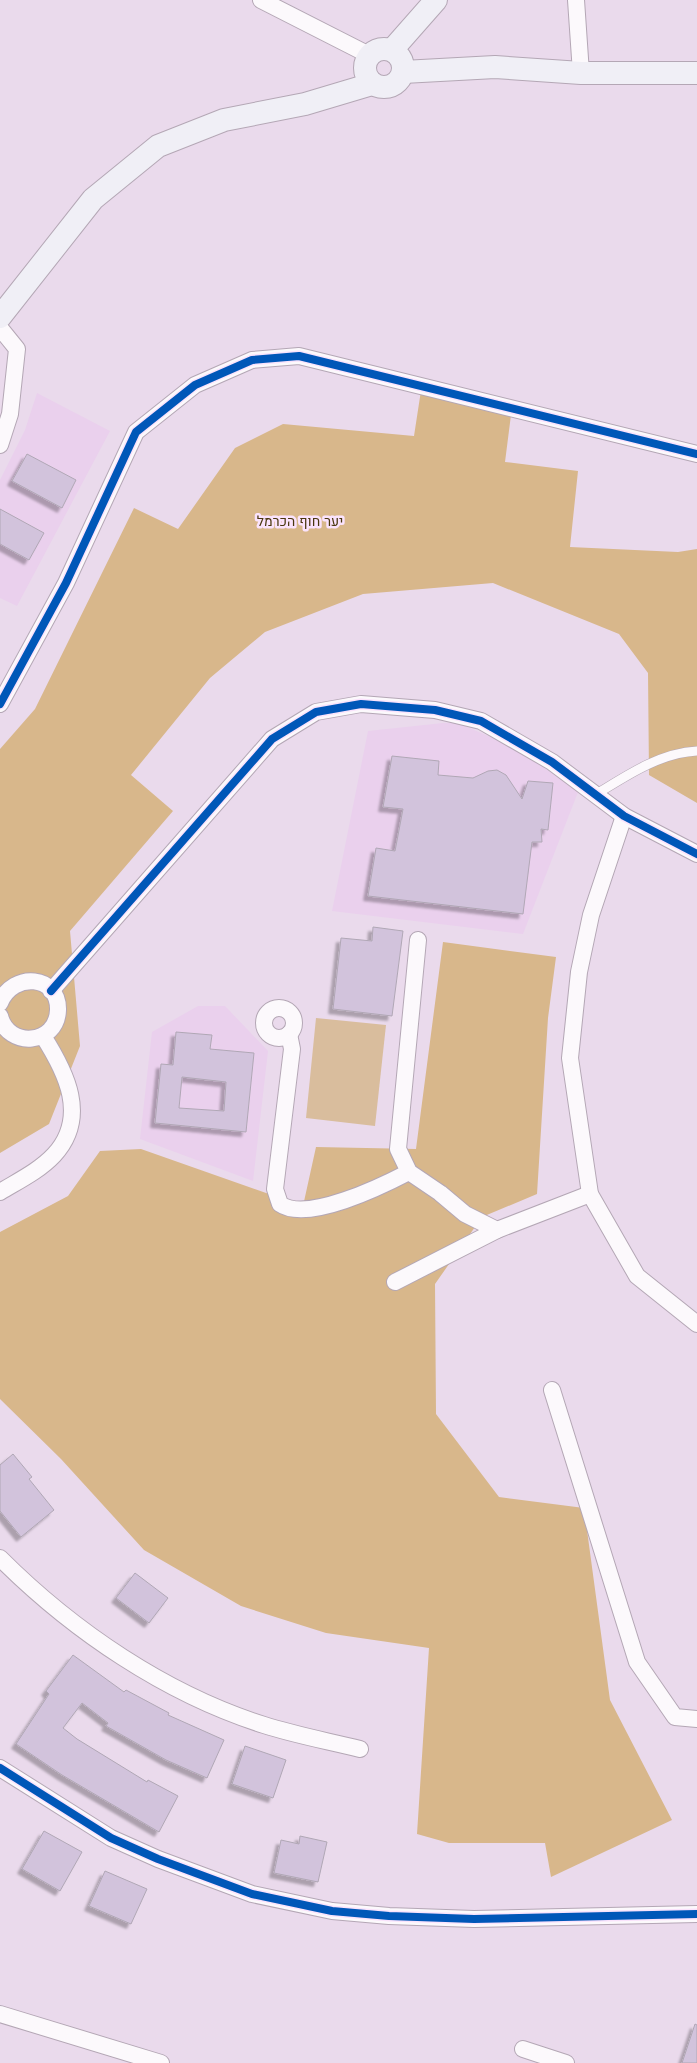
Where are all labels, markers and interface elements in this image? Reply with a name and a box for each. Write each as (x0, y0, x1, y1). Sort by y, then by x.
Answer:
park label: יער חוף הכרמל (257, 512, 343, 529)

